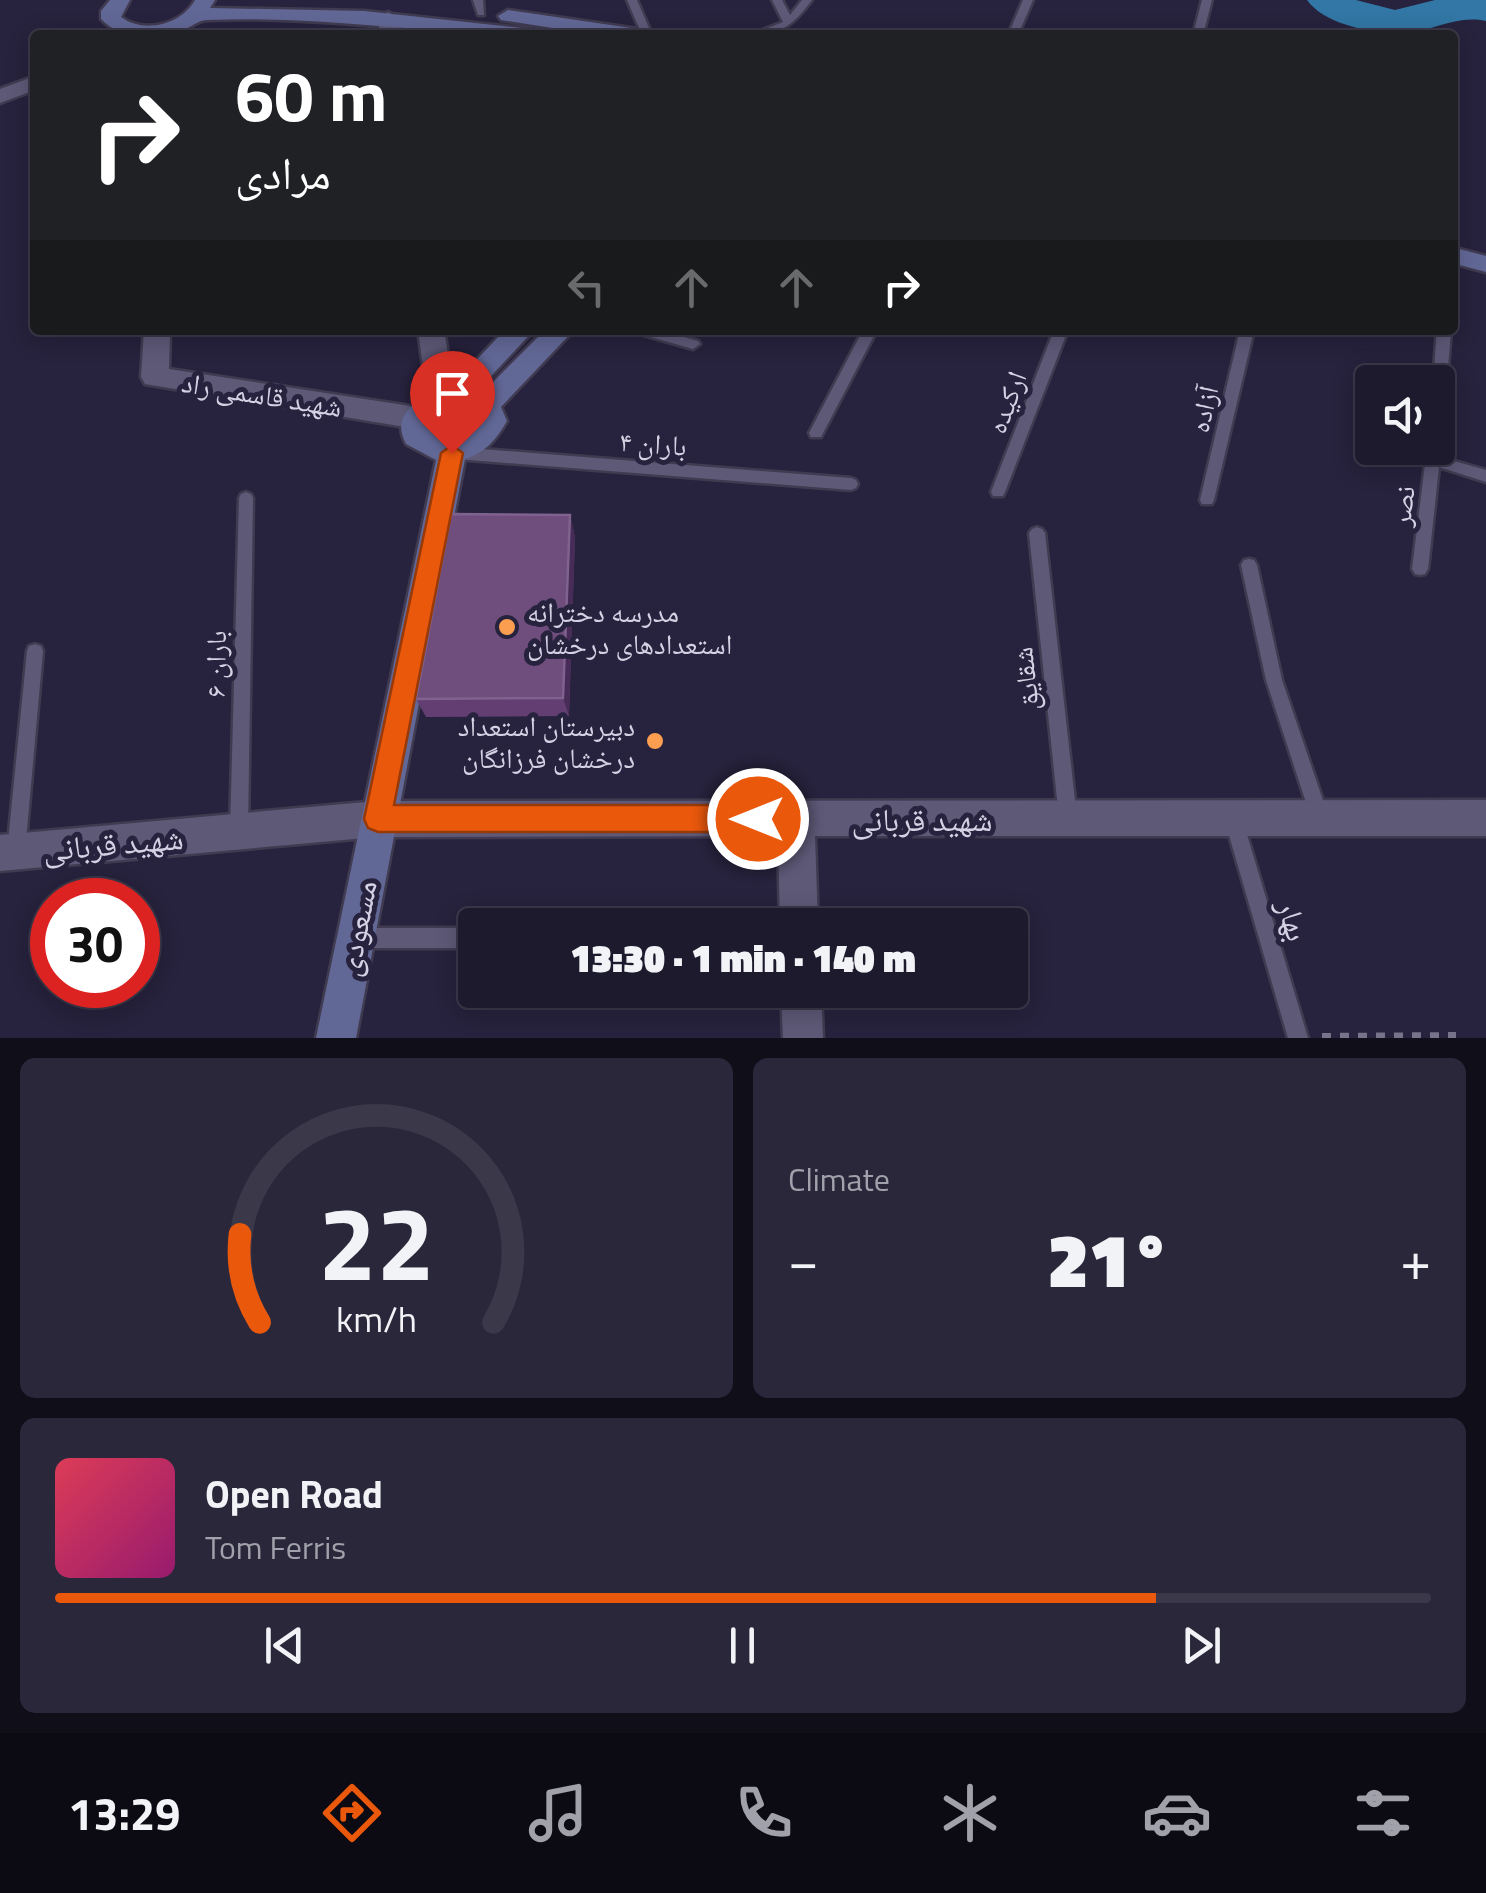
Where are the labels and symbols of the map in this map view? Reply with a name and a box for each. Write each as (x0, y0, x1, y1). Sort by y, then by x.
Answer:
pin (410, 351, 495, 454)
street label: شهید قاسمی راد (179, 360, 345, 428)
street label: ارکیده (974, 364, 1038, 440)
street label: آزاده (1177, 380, 1229, 437)
street label: باران ۴ (618, 419, 688, 467)
street label: نصر (1378, 483, 1426, 530)
place label: مدرسه دخترانه استعدادهای درخشان (527, 590, 732, 665)
marker: مدرسه دخترانه استعدادهای درخشان (496, 616, 518, 638)
street label: باران ۶ (193, 630, 237, 698)
street label: شقایق (1000, 645, 1050, 713)
place label: دبیرستان استعداد درخشان فرزانگان (458, 704, 635, 779)
marker: دبیرستان استعداد درخشان فرزانگان (644, 730, 666, 752)
position arrow (706, 767, 810, 871)
street label: شهید قربانی (851, 795, 993, 843)
street label: شهید قربانی (41, 813, 185, 873)
street label: مسعودی (323, 876, 389, 980)
speed limit sign: 30 (30, 878, 160, 1008)
street label: بهار (1265, 892, 1323, 947)

